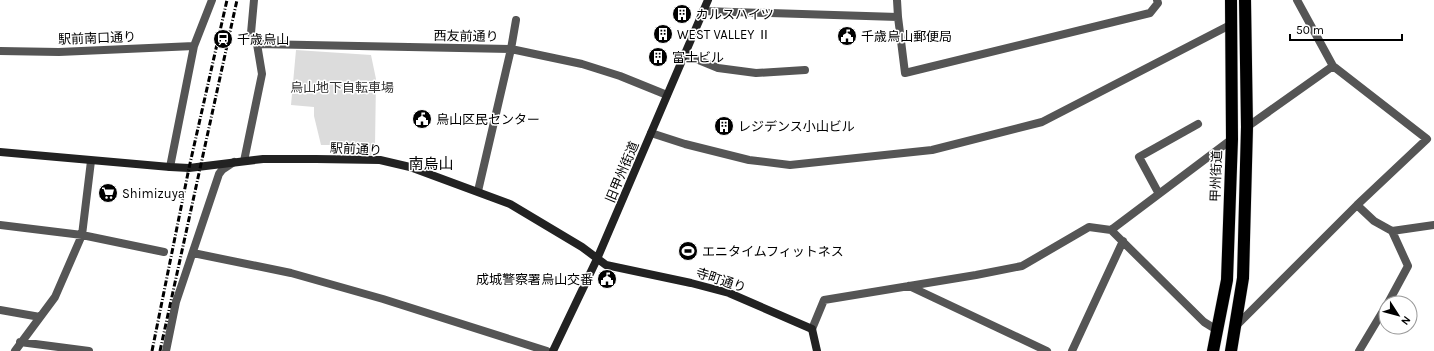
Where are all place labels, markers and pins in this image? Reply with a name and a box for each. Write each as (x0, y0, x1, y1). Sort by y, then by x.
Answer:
building icon: カルスハイツ (671, 3, 693, 25)
place label: カルスハイツ (696, 7, 774, 22)
building icon: WEST VALLEY Ⅱ (652, 23, 674, 45)
public building icon: 千歳烏山郵便局 (836, 25, 858, 47)
place label: WEST VALLEY Ⅱ (677, 27, 770, 42)
station icon: 千歳烏山 (212, 28, 234, 50)
place label: 千歳烏山郵便局 (861, 29, 952, 44)
place label: 千歳烏山 (237, 32, 289, 47)
building icon: 富士ビル (647, 46, 669, 68)
place label: 富士ビル (672, 50, 724, 65)
public building icon: 烏山区民センター (411, 108, 433, 130)
place label: 烏山区民センター (436, 112, 540, 127)
building icon: レジデンス小山ビル (713, 115, 735, 137)
place label: レジデンス小山ビル (738, 119, 855, 134)
supermarket icon: Shimizuya (97, 182, 119, 204)
place label: Shimizuya (122, 186, 185, 201)
sports icon: エニタイムフィットネス (677, 240, 699, 262)
place label: エニタイムフィットネス (702, 244, 844, 259)
public building icon: 成城警察署烏山交番 (596, 268, 618, 290)
place label: 成城警察署烏山交番 (476, 272, 593, 287)

